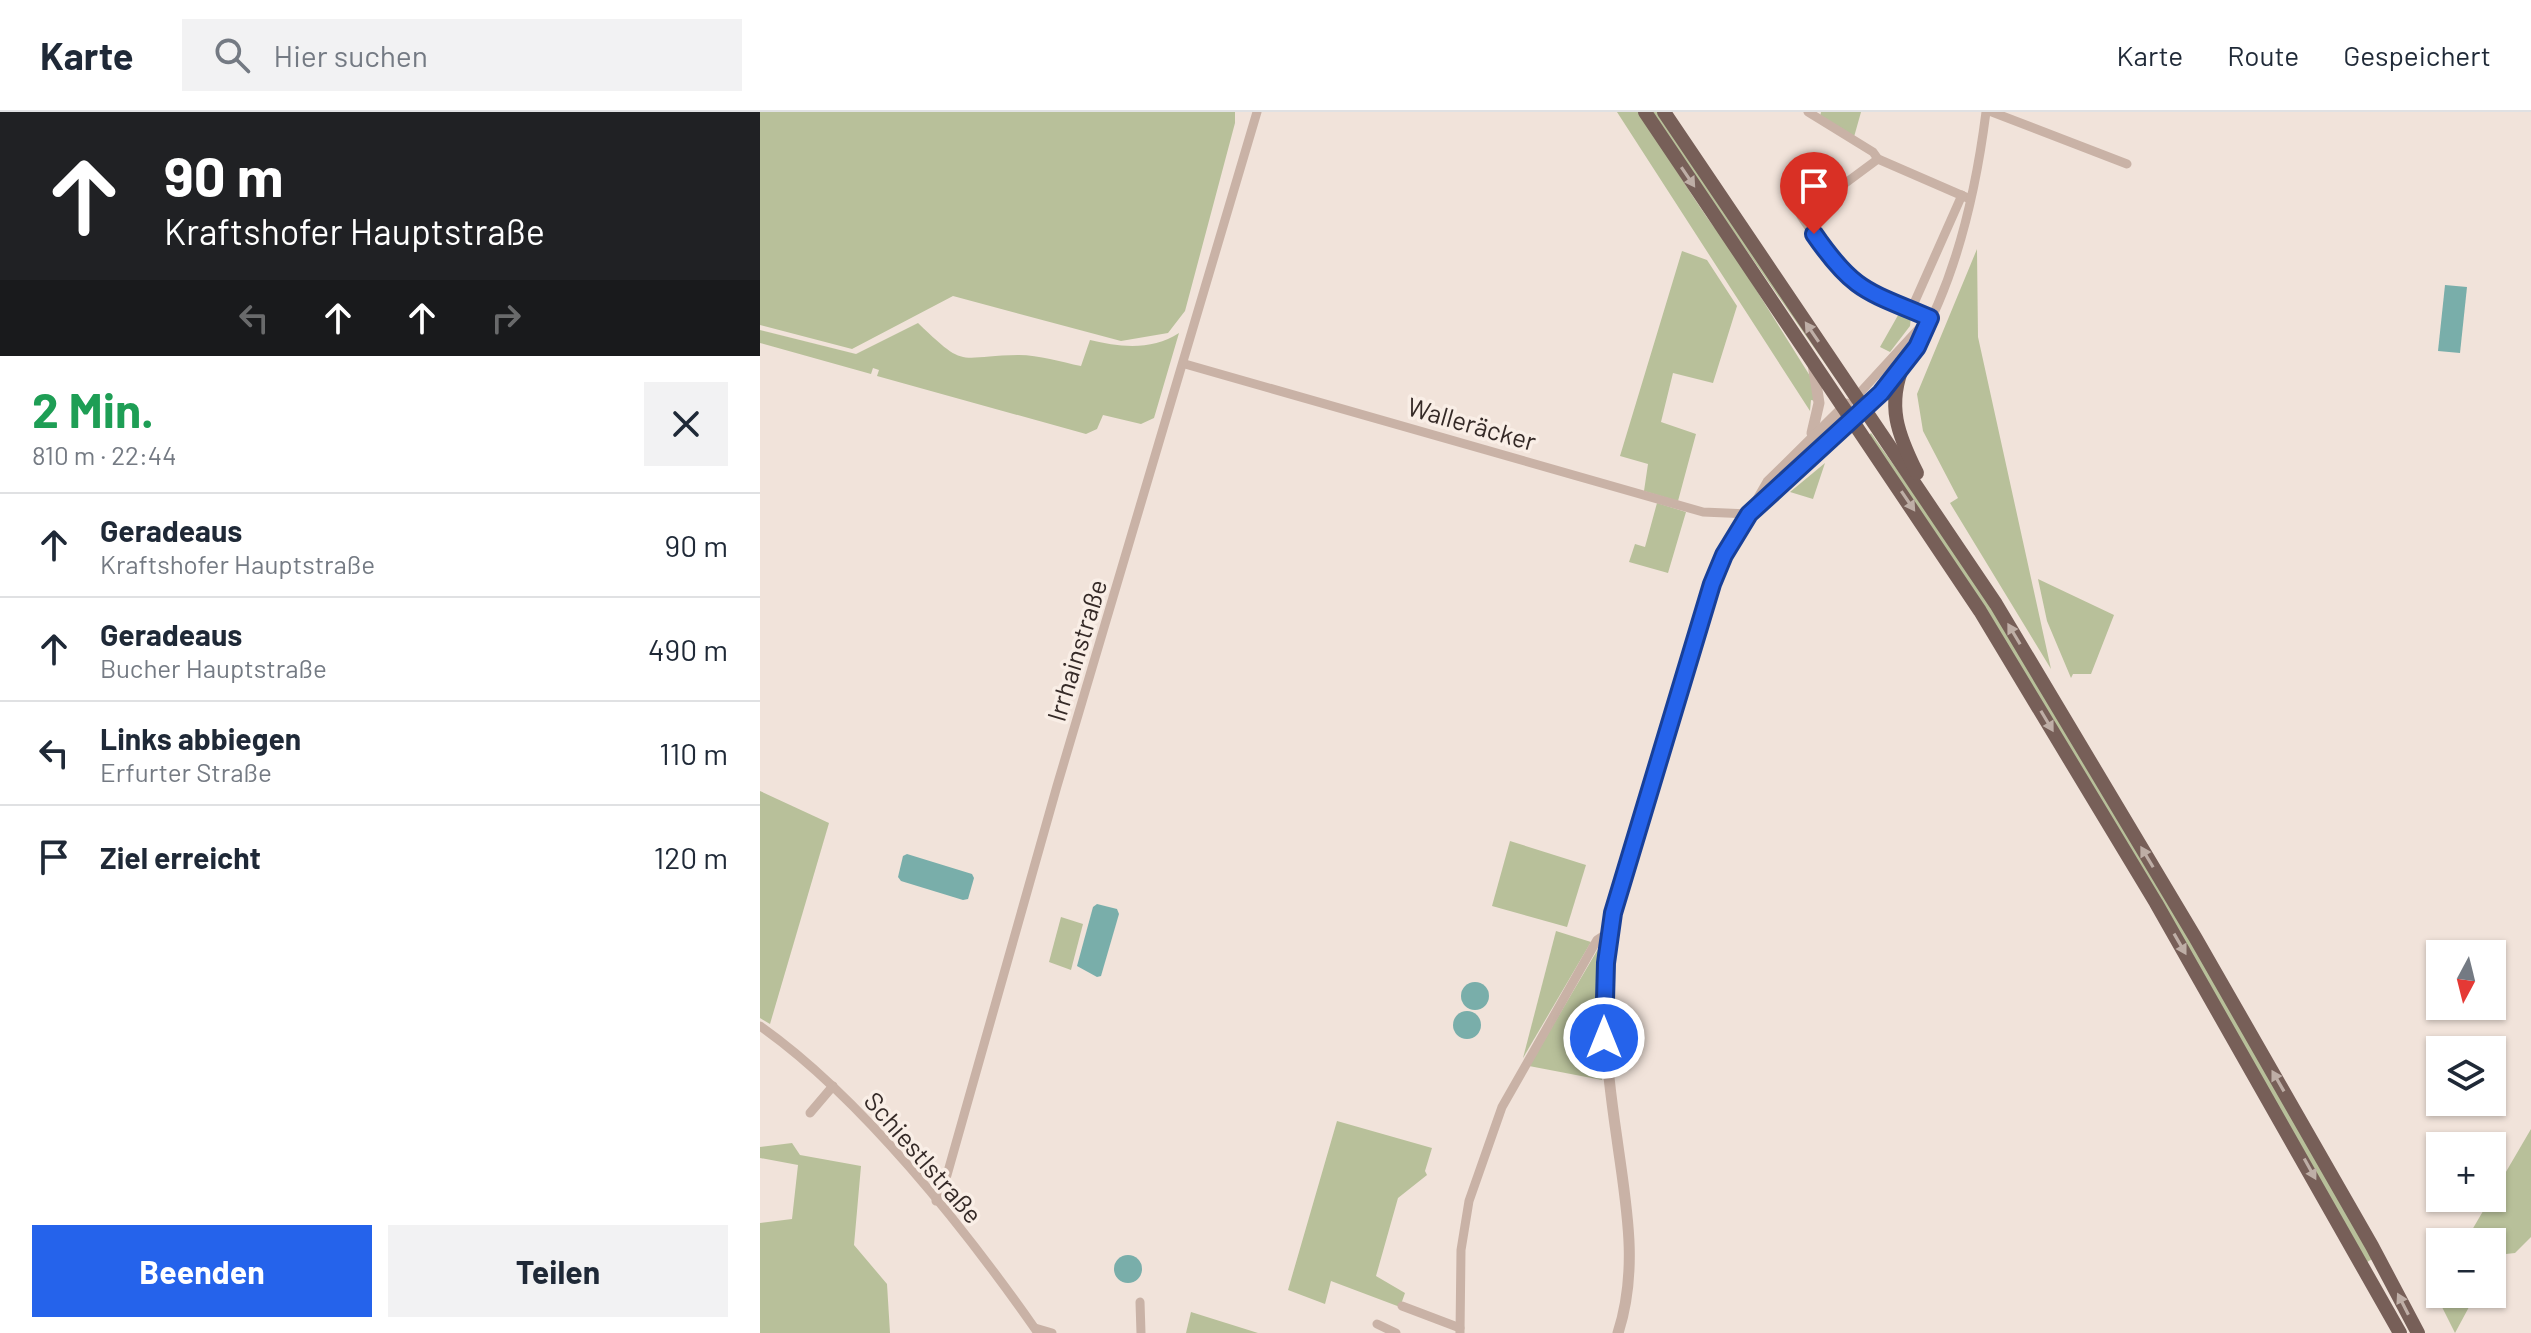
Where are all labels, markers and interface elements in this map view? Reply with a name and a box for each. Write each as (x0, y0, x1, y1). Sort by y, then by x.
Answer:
search box (182, 19, 742, 91)
text: Karte (40, 32, 134, 78)
icon: search (210, 33, 254, 77)
text: Hier suchen (274, 37, 428, 73)
text: Karte (2117, 38, 2183, 72)
text: Route (2227, 38, 2299, 72)
text: Gespeichert (2343, 38, 2491, 72)
text: 90 m (164, 141, 284, 208)
icon: ahead (32, 144, 136, 248)
pin (1780, 152, 1848, 234)
icon: arrive (1792, 164, 1836, 208)
one-way arrow (1680, 166, 1695, 188)
text: Kraftshofer Hauptstraße (164, 209, 545, 252)
icon: left (232, 296, 276, 340)
icon: ahead (316, 296, 360, 340)
icon: ahead (400, 296, 444, 340)
icon: right (484, 296, 528, 340)
one-way arrow (1805, 321, 1820, 342)
text: 2 Min. (32, 380, 154, 438)
button: close (644, 382, 728, 466)
street label: Walleräcker (1404, 390, 1540, 456)
text: 810 m · 22:44 (32, 439, 177, 470)
one-way arrow (1900, 490, 1915, 511)
text: Geradeaus (100, 512, 242, 548)
icon: ahead (32, 523, 76, 567)
text: 90 m (665, 527, 728, 563)
text: Kraftshofer Hauptstraße (100, 548, 375, 579)
street label: Irrhainstraße (1040, 575, 1112, 725)
text: Geradeaus (100, 616, 242, 652)
one-way arrow (2007, 623, 2021, 645)
icon: ahead (32, 627, 76, 671)
text: 490 m (648, 631, 728, 667)
text: Bucher Hauptstraße (100, 652, 327, 683)
one-way arrow (2039, 710, 2053, 732)
text: Links abbiegen (100, 720, 301, 756)
icon: left (32, 731, 76, 775)
text: 110 m (659, 735, 728, 771)
text: Erfurter Straße (100, 756, 272, 787)
icon: arrive (32, 835, 76, 879)
text: Ziel erreicht (100, 839, 261, 875)
text: 120 m (654, 839, 728, 875)
one-way arrow (2141, 846, 2155, 868)
one-way arrow (2173, 933, 2187, 955)
north arrow (2426, 940, 2506, 1020)
map controls (2426, 940, 2506, 1308)
position arrow (1562, 996, 1646, 1080)
button: layers (2426, 1036, 2506, 1116)
one-way arrow (2271, 1070, 2285, 1093)
street label: Schiestlstraße (859, 1085, 989, 1229)
button: + (2426, 1132, 2506, 1212)
one-way arrow (2303, 1158, 2317, 1180)
button: Beenden (32, 1225, 372, 1317)
button: Teilen (388, 1225, 728, 1317)
button: − (2426, 1228, 2506, 1308)
one-way arrow (2396, 1292, 2409, 1315)

